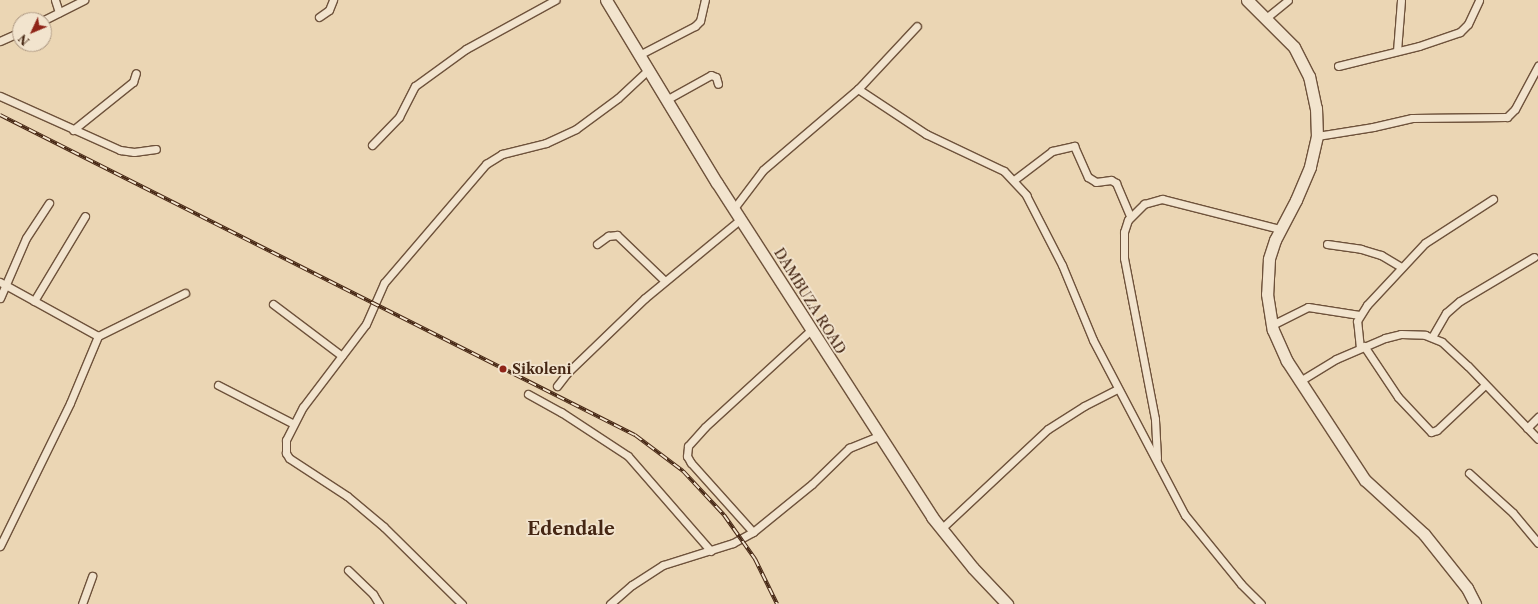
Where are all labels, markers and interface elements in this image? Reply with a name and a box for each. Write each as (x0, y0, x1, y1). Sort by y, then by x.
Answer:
north arrow (12, 12, 52, 52)
text: N (16, 31, 32, 48)
street label: DAMBUZA ROAD (770, 245, 850, 357)
place label: Sikoleni (512, 361, 572, 377)
marker: Sikoleni (497, 363, 509, 375)
district label: Edendale (527, 518, 615, 540)

